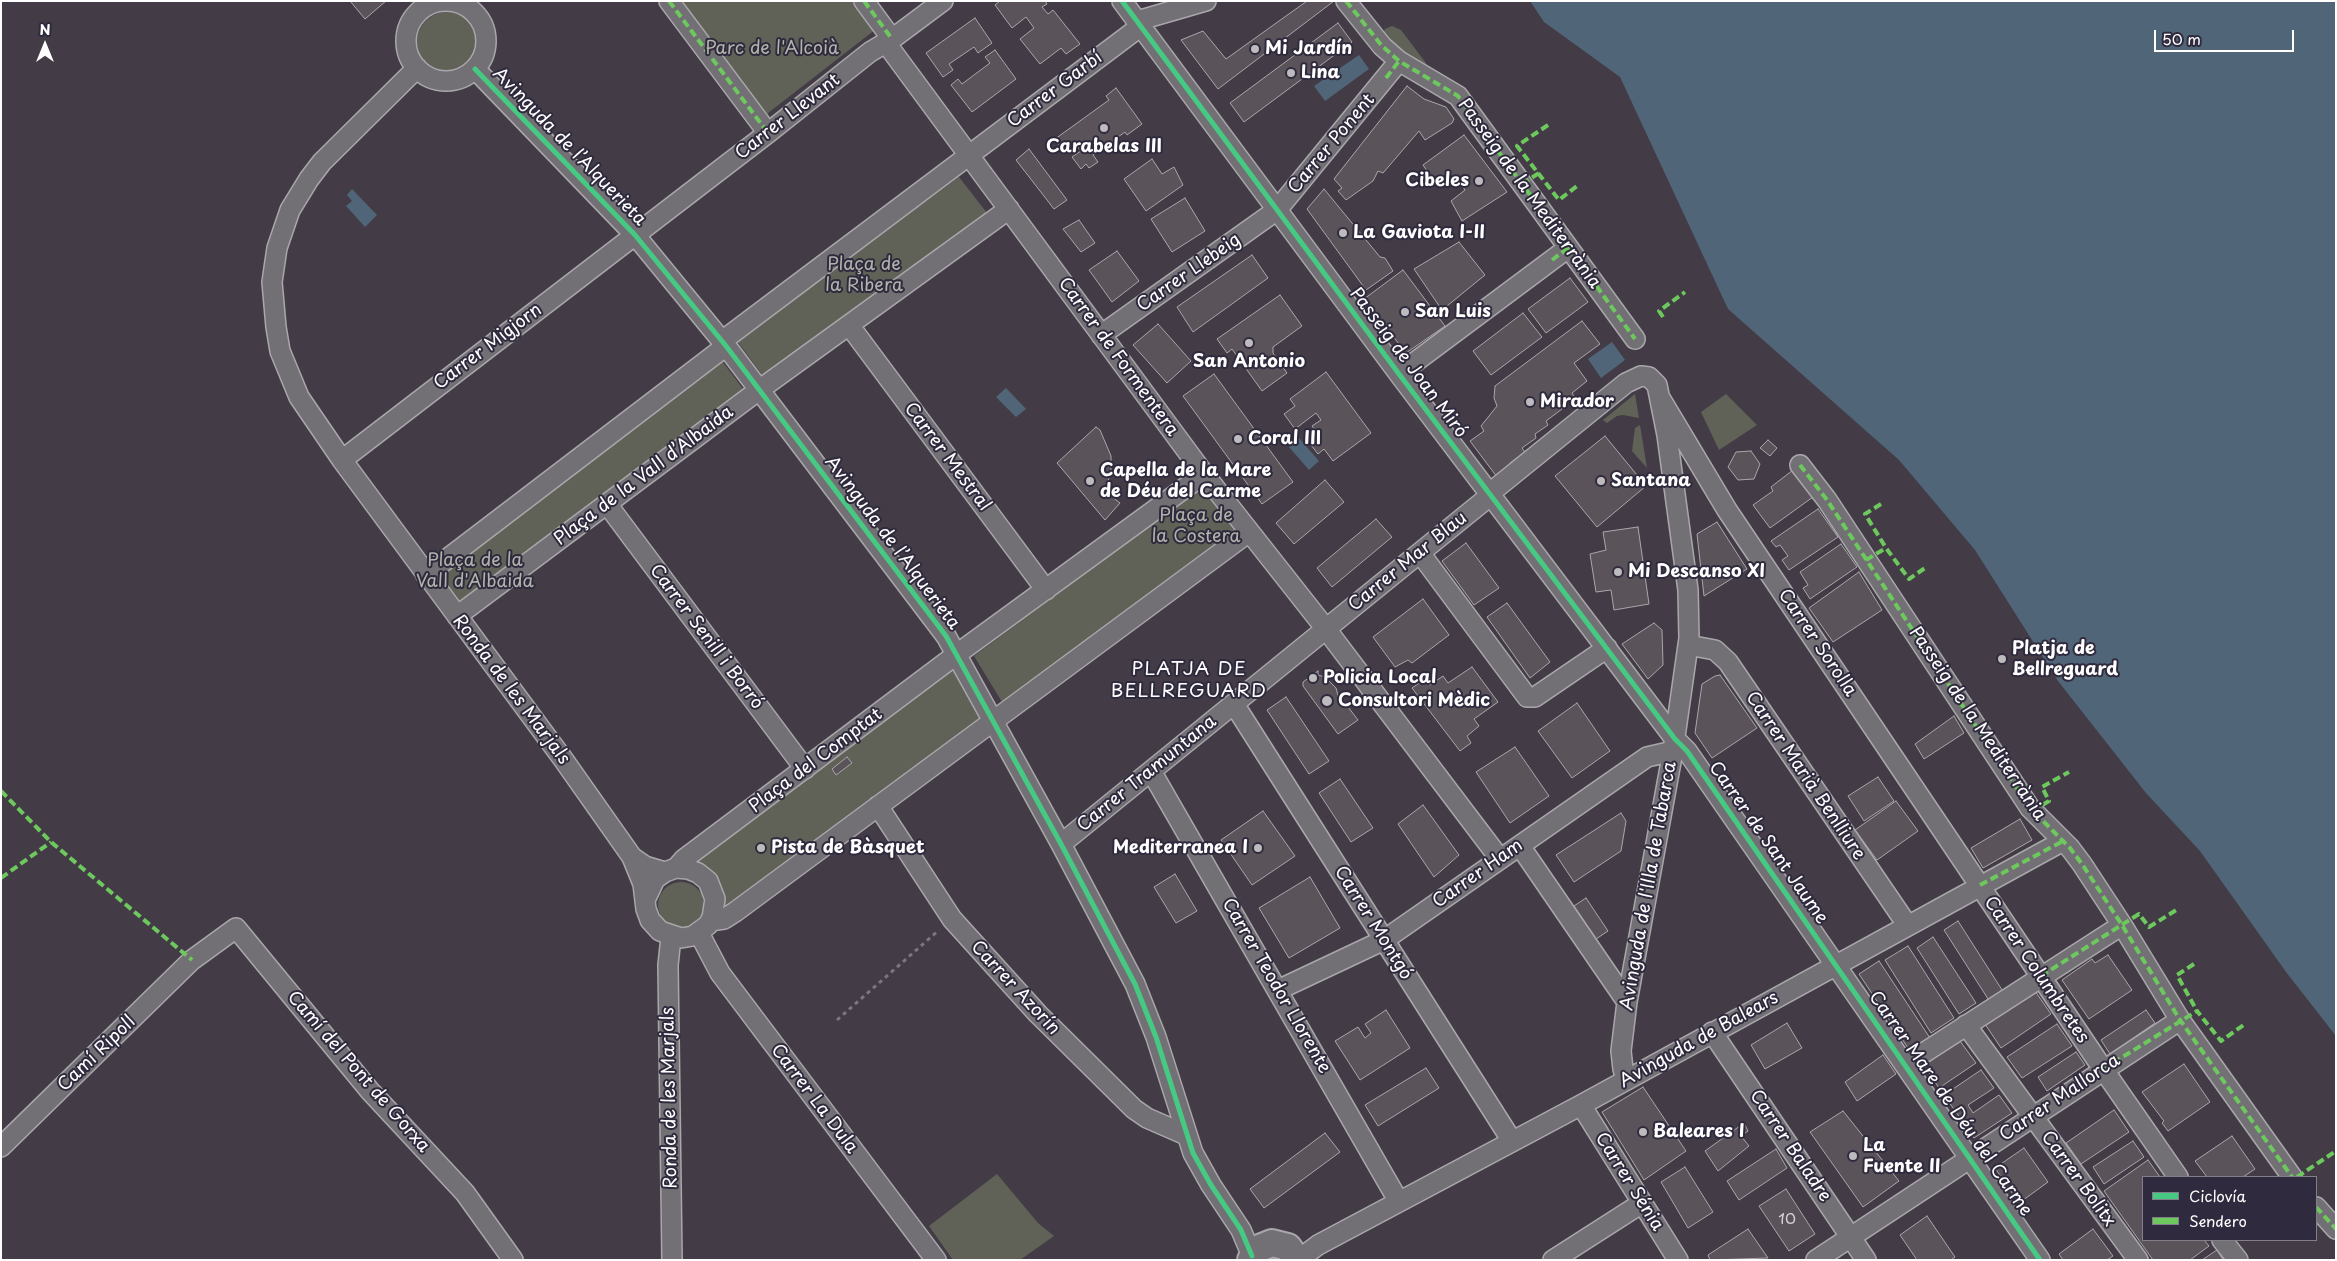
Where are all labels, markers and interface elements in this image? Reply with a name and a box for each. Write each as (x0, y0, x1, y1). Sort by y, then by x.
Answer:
text: N (39, 19, 51, 40)
north arrow (20, 20, 70, 70)
scale bar (2157, 20, 2297, 52)
text: 50 m (2162, 27, 2201, 50)
park label: Parc de l'Alcoià (705, 38, 839, 60)
place label: Mi Jardín (1265, 38, 1352, 60)
marker: Mi Jardín (1249, 43, 1261, 55)
street label: Carrer Garbí (1003, 47, 1107, 133)
place label: Lina (1301, 62, 1340, 84)
street label: Avinguda de l’Alquerieta (488, 63, 650, 231)
marker: Lina (1285, 67, 1297, 79)
street label: Carrer Llevant (731, 69, 845, 165)
street label: Carrer Ponent (1284, 90, 1380, 198)
street label: Passeig de la Mediterrània (1453, 95, 1605, 293)
marker: Carabelas III (1098, 122, 1110, 134)
place label: Carabelas III (1046, 136, 1162, 158)
place label: Cibeles (1405, 170, 1469, 192)
marker: Cibeles (1473, 175, 1485, 187)
place label: La Gaviota I-II (1353, 222, 1485, 244)
marker: La Gaviota I-II (1337, 227, 1349, 239)
street label: Carrer Llebeig (1133, 229, 1245, 317)
park label: Plaça de la Ribera (825, 254, 903, 296)
street label: Carrer de Formentera (1053, 273, 1183, 441)
street label: Passeig de Joan Miró (1345, 284, 1471, 442)
street label: Carrer Migjorn (430, 299, 546, 395)
place label: San Luis (1415, 301, 1491, 323)
marker: San Luis (1399, 306, 1411, 318)
marker: San Antonio (1243, 337, 1255, 349)
place label: San Antonio (1193, 351, 1305, 373)
place label: Mirador (1540, 391, 1614, 413)
marker: Mirador (1524, 396, 1536, 408)
street label: Carrer Mestral (899, 398, 995, 516)
street label: Plaça de la Vall d’Albaida (550, 402, 738, 550)
place label: Coral III (1248, 428, 1321, 450)
marker: Coral III (1232, 433, 1244, 445)
street label: Avinguda de l’Alquerieta (820, 452, 964, 634)
place label: Capella de la Mare de Déu del Carme (1100, 460, 1271, 502)
place label: Santana (1611, 470, 1691, 492)
marker: Capella de la Mare de Déu del Carme (1084, 475, 1096, 487)
marker: Santana (1595, 475, 1607, 487)
park label: Plaça de la Costera (1151, 505, 1241, 548)
street label: Carrer Mar Blau (1344, 508, 1472, 616)
park label: Plaça de la Vall d'Albaida (416, 550, 534, 592)
street label: Carrer Senill i Borró (645, 560, 767, 714)
place label: Mi Descanso XI (1628, 561, 1765, 583)
marker: Mi Descanso XI (1612, 566, 1624, 578)
street label: Carrer Sorolla (1773, 585, 1861, 701)
street label: Ronda de les Marjals (448, 611, 574, 769)
street label: Passeig de la Mediterrània (1904, 623, 2050, 825)
place label: Platja de Bellreguard (2012, 638, 2118, 681)
marker: Platja de Bellreguard (1996, 653, 2008, 665)
district label: PLATJA DE BELLREGUARD (1111, 659, 1267, 703)
place label: Policia Local (1323, 667, 1437, 689)
marker: Policia Local (1307, 672, 1319, 684)
street label: Carrer Marià Benlliure (1741, 688, 1869, 864)
place label: Consultori Mèdic (1338, 690, 1490, 712)
marker: Consultori Mèdic (1320, 694, 1334, 708)
street label: Plaça del Comptat (745, 704, 887, 818)
street label: Carrer Tramuntana (1073, 711, 1221, 837)
street label: Carrer de Sant Jaume (1704, 758, 1832, 928)
street label: Avinguda de l'Illa de Tabarca (1616, 760, 1682, 1012)
street label: Carrer Ham (1429, 835, 1527, 913)
place label: Pista de Bàsquet (771, 837, 925, 859)
place label: Mediterranea I (1113, 837, 1248, 859)
marker: Pista de Bàsquet (755, 842, 767, 854)
marker: Mediterranea I (1252, 842, 1264, 854)
street label: Carrer Montgó (1329, 862, 1417, 984)
street label: Carrer Columbretes (1979, 893, 2093, 1047)
street label: Carrer Teodor Llorente (1217, 895, 1335, 1077)
street label: Carrer Azorín (966, 936, 1064, 1040)
street label: Camí del Pont de Gorxa (282, 987, 434, 1157)
street label: Avinguda de Balears (1616, 987, 1782, 1093)
street label: Carrer Mare de Déu del Carme (1864, 987, 2036, 1221)
street label: Ronda de les Marjals (658, 1007, 682, 1189)
street label: Camí Ripoll (54, 1012, 140, 1096)
street label: Carrer La Dula (766, 1040, 862, 1158)
street label: Carrer Mallorca (1996, 1050, 2124, 1146)
street label: Carrer Baladre (1745, 1086, 1835, 1206)
place label: Baleares I (1653, 1121, 1745, 1143)
marker: Baleares I (1637, 1126, 1649, 1138)
street label: Carrer Bolitx (2036, 1127, 2120, 1231)
street label: Carrer Sénia (1590, 1129, 1668, 1235)
place label: La Fuente II (1863, 1135, 1941, 1178)
marker: La Fuente II (1847, 1150, 1859, 1162)
legend (2142, 1176, 2317, 1241)
text: Ciclovía (2189, 1184, 2246, 1207)
text: Sendero (2189, 1209, 2247, 1232)
house number: 10 (1778, 1211, 1796, 1229)

